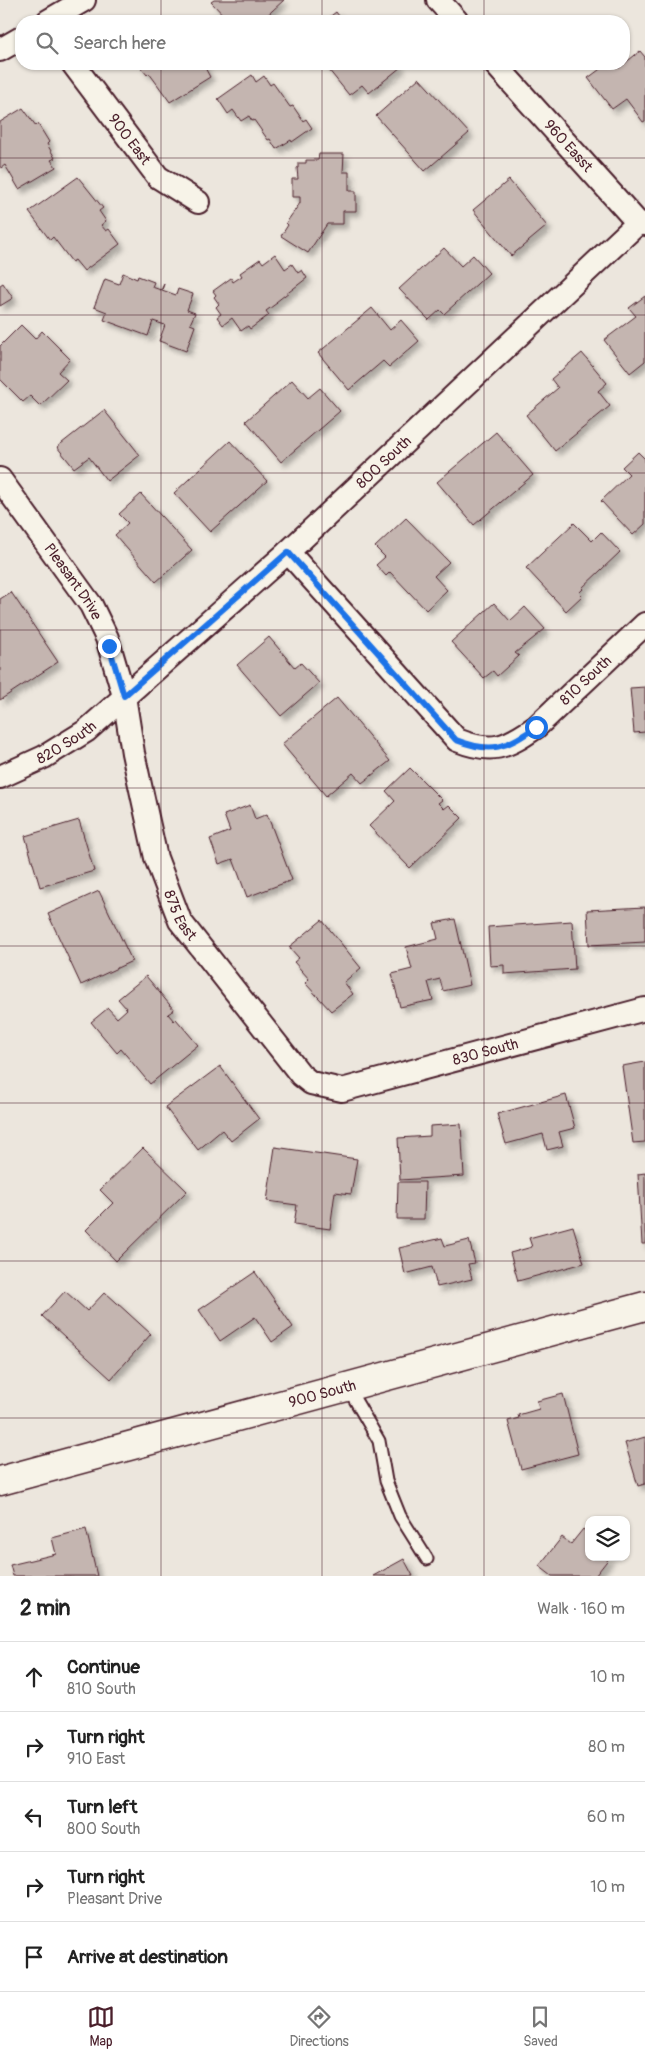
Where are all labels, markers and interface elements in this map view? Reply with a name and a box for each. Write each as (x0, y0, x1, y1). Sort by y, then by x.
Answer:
search box (15, 15, 630, 70)
icon: search (33, 29, 61, 57)
text: Search here (73, 31, 166, 55)
street label: 900 East (104, 110, 155, 169)
street label: 960 Easst (540, 116, 597, 177)
street label: 800 South (353, 432, 416, 493)
street label: Pleasant Drive (40, 540, 106, 624)
route end (98, 635, 121, 658)
street label: 810 South (556, 652, 616, 710)
route start (525, 716, 548, 739)
street label: 820 South (34, 717, 101, 769)
street label: 875 East (159, 888, 201, 945)
street label: 830 South (451, 1034, 520, 1070)
street label: 900 South (287, 1376, 358, 1412)
map controls (585, 1516, 630, 1561)
button: layers (585, 1516, 630, 1561)
text: 2 min (20, 1595, 70, 1622)
text: Walk · 160 m (537, 1599, 625, 1619)
text: Continue (67, 1655, 140, 1679)
icon: ahead (20, 1663, 48, 1691)
text: 10 m (590, 1667, 625, 1687)
text: 810 South (67, 1679, 136, 1699)
text: Turn right (67, 1725, 145, 1749)
icon: right (20, 1733, 48, 1761)
text: 80 m (588, 1737, 625, 1757)
text: 910 East (67, 1749, 125, 1769)
text: Turn left (67, 1795, 137, 1819)
icon: left (20, 1803, 48, 1831)
text: 60 m (587, 1807, 625, 1827)
text: 800 South (67, 1819, 140, 1839)
text: Turn right (67, 1865, 145, 1889)
icon: right (20, 1873, 48, 1901)
text: 10 m (590, 1877, 625, 1897)
text: Pleasant Drive (67, 1889, 162, 1909)
icon: arrive (20, 1943, 48, 1971)
text: Arrive at destination (67, 1945, 228, 1969)
tab: Map (87, 2003, 115, 2050)
tab: Directions (289, 2003, 349, 2050)
tab: Saved (523, 2003, 558, 2050)

